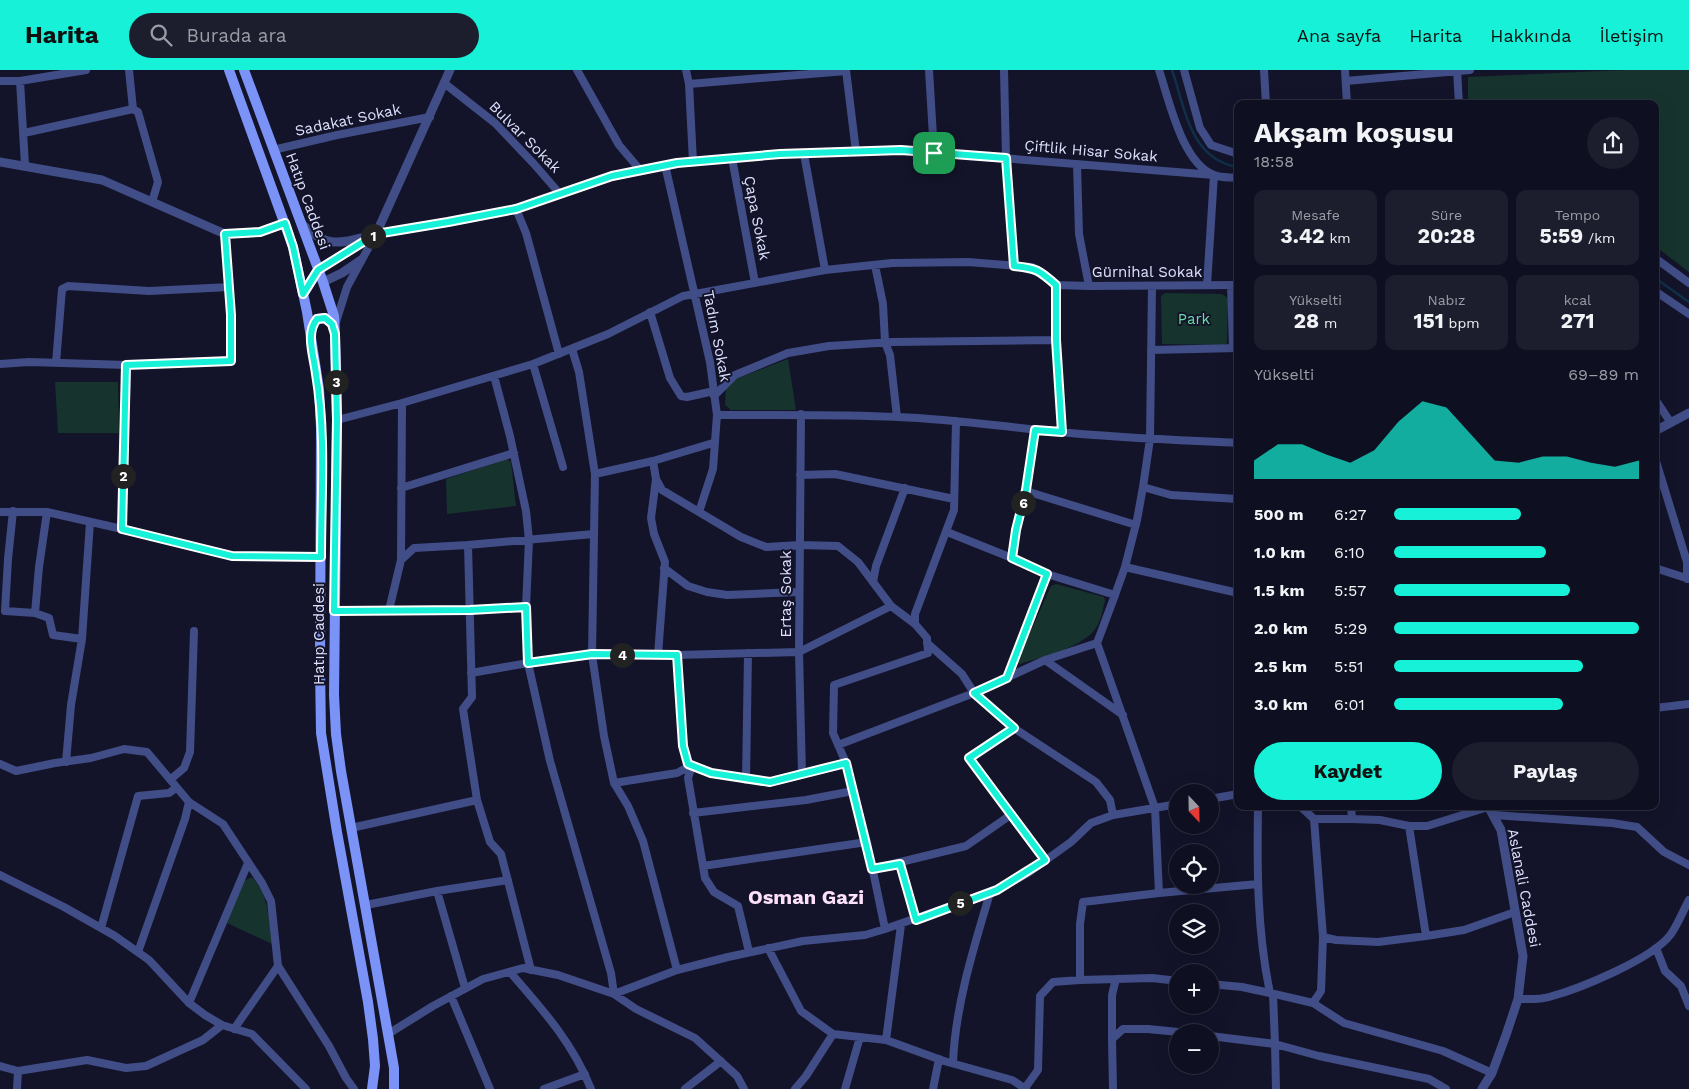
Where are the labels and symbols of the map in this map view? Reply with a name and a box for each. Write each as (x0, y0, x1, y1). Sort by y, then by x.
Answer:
street label: Bulvar Sokak (485, 97, 565, 177)
street label: Sadakat Sokak (293, 100, 403, 140)
pin (913, 132, 955, 174)
street label: Çiftlik Hisar Sokak (1024, 136, 1159, 166)
street label: Hatıp Caddesi (282, 150, 334, 252)
street label: Çapa Sokak (740, 174, 774, 262)
pin: 1 (360, 224, 386, 248)
street label: Gürnihal Sokak (1092, 263, 1203, 281)
street label: Tadım Sokak (699, 289, 735, 384)
park label: Park (1178, 310, 1211, 328)
pin: 3 (324, 370, 348, 394)
pin: 2 (110, 464, 136, 488)
pin: 6 (1010, 490, 1036, 516)
street label: Ertaş Sokak (777, 550, 795, 638)
street label: Hatıp Caddesi (310, 583, 328, 685)
pin: 4 (610, 642, 634, 668)
north arrow (1169, 784, 1219, 834)
street label: Aslanali Caddesi (1504, 827, 1544, 949)
district label: Osman Gazi (748, 885, 864, 909)
pin: 5 (948, 890, 972, 916)

